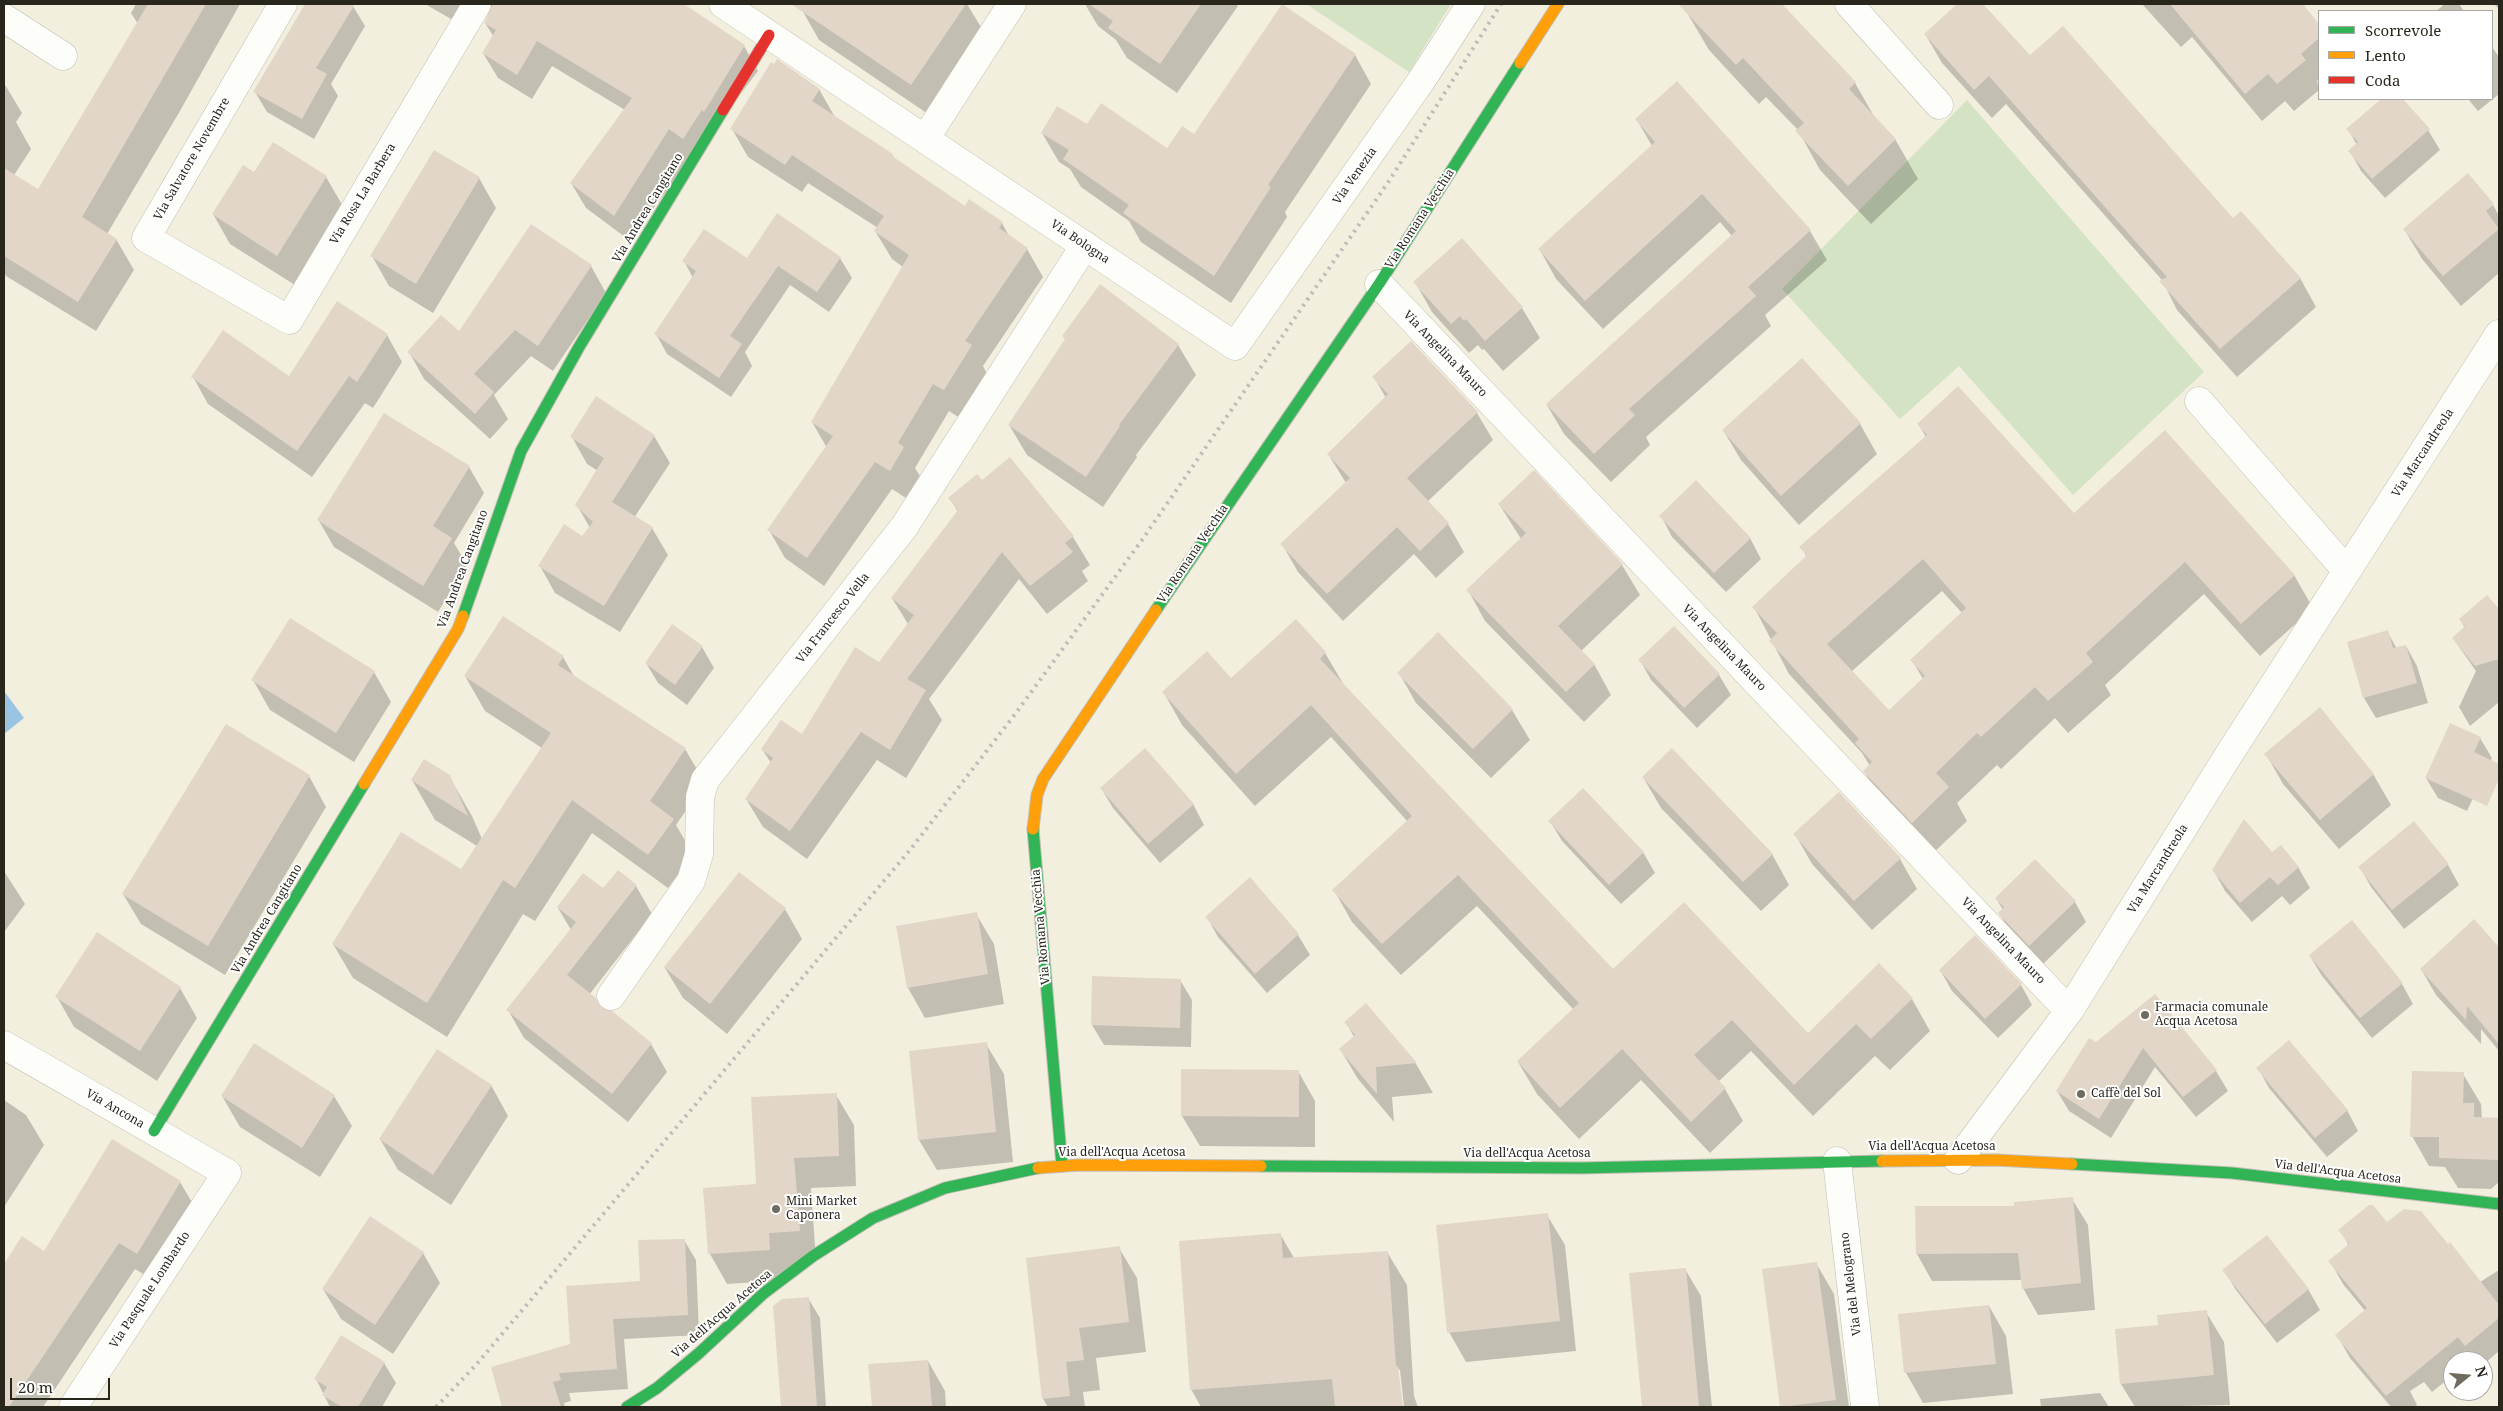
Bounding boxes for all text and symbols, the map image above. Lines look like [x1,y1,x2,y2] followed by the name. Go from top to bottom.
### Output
[2318,10,2493,100] legend
[2365,20,2441,40] text: Scorrevole
[2365,45,2406,65] text: Lento
[2365,70,2401,90] text: Coda
[151,95,233,223] street label: Via Salvatore Novembre
[327,141,399,247] street label: Via Rosa La Barbera
[1330,145,1380,207] street label: Via Venezia
[610,151,686,265] street label: Via Andrea Cangitano
[1382,166,1458,272] street label: Via Romana Vecchia
[1048,217,1112,267] street label: Via Bologna
[1400,308,1490,400] street label: Via Angelina Mauro
[2389,406,2457,500] street label: Via Marcandreola
[1155,502,1231,606] street label: Via Romana Vecchia
[435,508,491,630] street label: Via Andrea Cangitano
[793,570,873,666] street label: Via Francesco Vella
[1679,602,1769,694] street label: Via Angelina Mauro
[2125,822,2191,916] street label: Via Marcandreola
[229,862,305,976] street label: Via Andrea Cangitano
[1029,869,1053,985] street label: Via Romana Vecchia
[1958,895,2048,987] street label: Via Angelina Mauro
[2155,1001,2268,1029] place label: Farmacia comunale Acqua Acetosa
[2139,1009,2151,1021] marker: Farmacia comunale Acqua Acetosa
[83,1086,147,1132] street label: Via Ancona
[2091,1087,2161,1101] place label: Caffè del Sol
[2075,1088,2087,1100] marker: Caffè del Sol
[1868,1140,1996,1154] street label: Via dell'Acqua Acetosa
[1058,1146,1186,1160] street label: Via dell'Acqua Acetosa
[1463,1147,1591,1161] street label: Via dell'Acqua Acetosa
[2274,1157,2402,1187] street label: Via dell'Acqua Acetosa
[786,1195,857,1223] place label: Mini Market Caponera
[770,1203,782,1215] marker: Mini Market Caponera
[107,1229,193,1351] street label: Via Pasquale Lombardo
[1838,1231,1864,1337] street label: Via del Melograno
[669,1267,775,1361] street label: Via dell'Acqua Acetosa
[2443,1351,2493,1401] north arrow
[2471,1364,2493,1380] text: N
[12,1368,112,1400] scale bar
[18,1377,53,1397] text: 20 m

